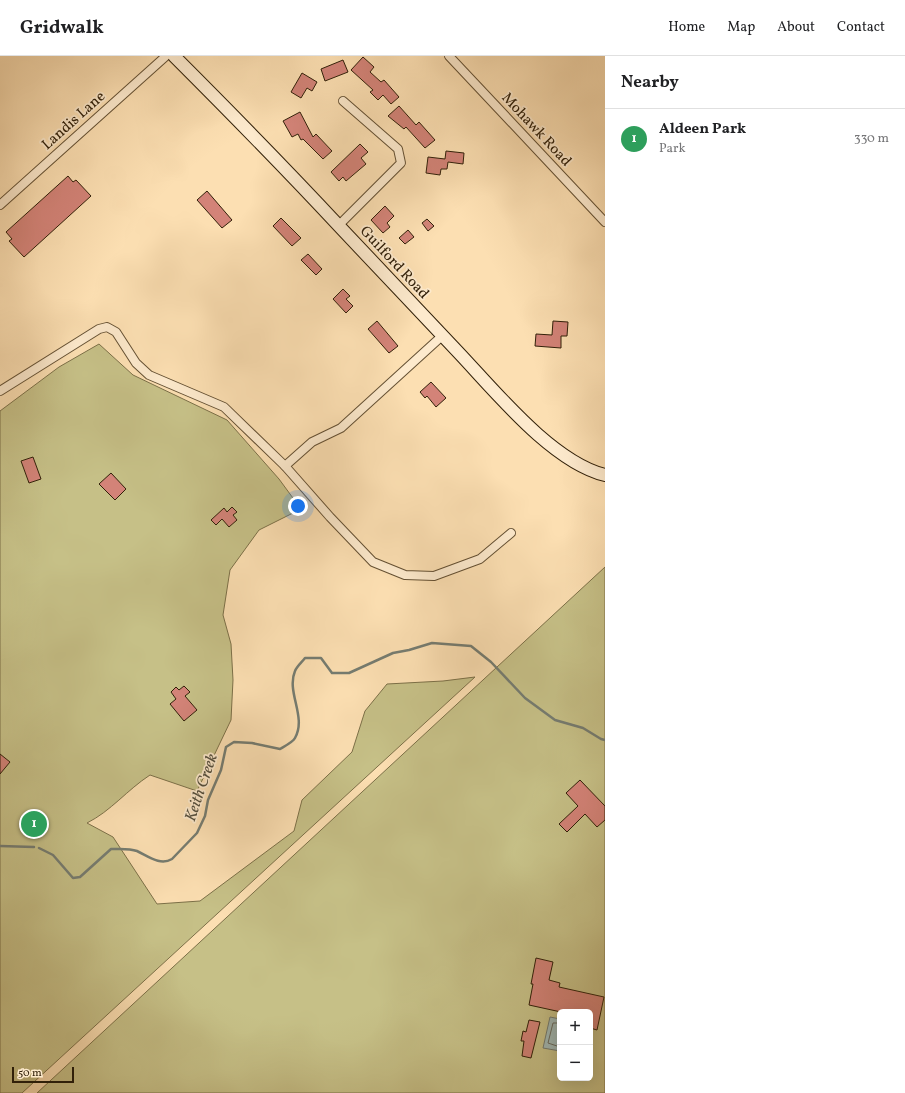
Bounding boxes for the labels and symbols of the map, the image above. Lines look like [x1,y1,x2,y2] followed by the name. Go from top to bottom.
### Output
[38,87,110,155] street label: Landis Lane
[496,88,576,172] street label: Mohawk Road
[354,222,433,304] street label: Guilford Road
[288,496,308,516] your location
[180,750,224,825] water label: Keith Creek
[21,809,47,839] pin: 1
[12,1065,74,1084] scale bar

